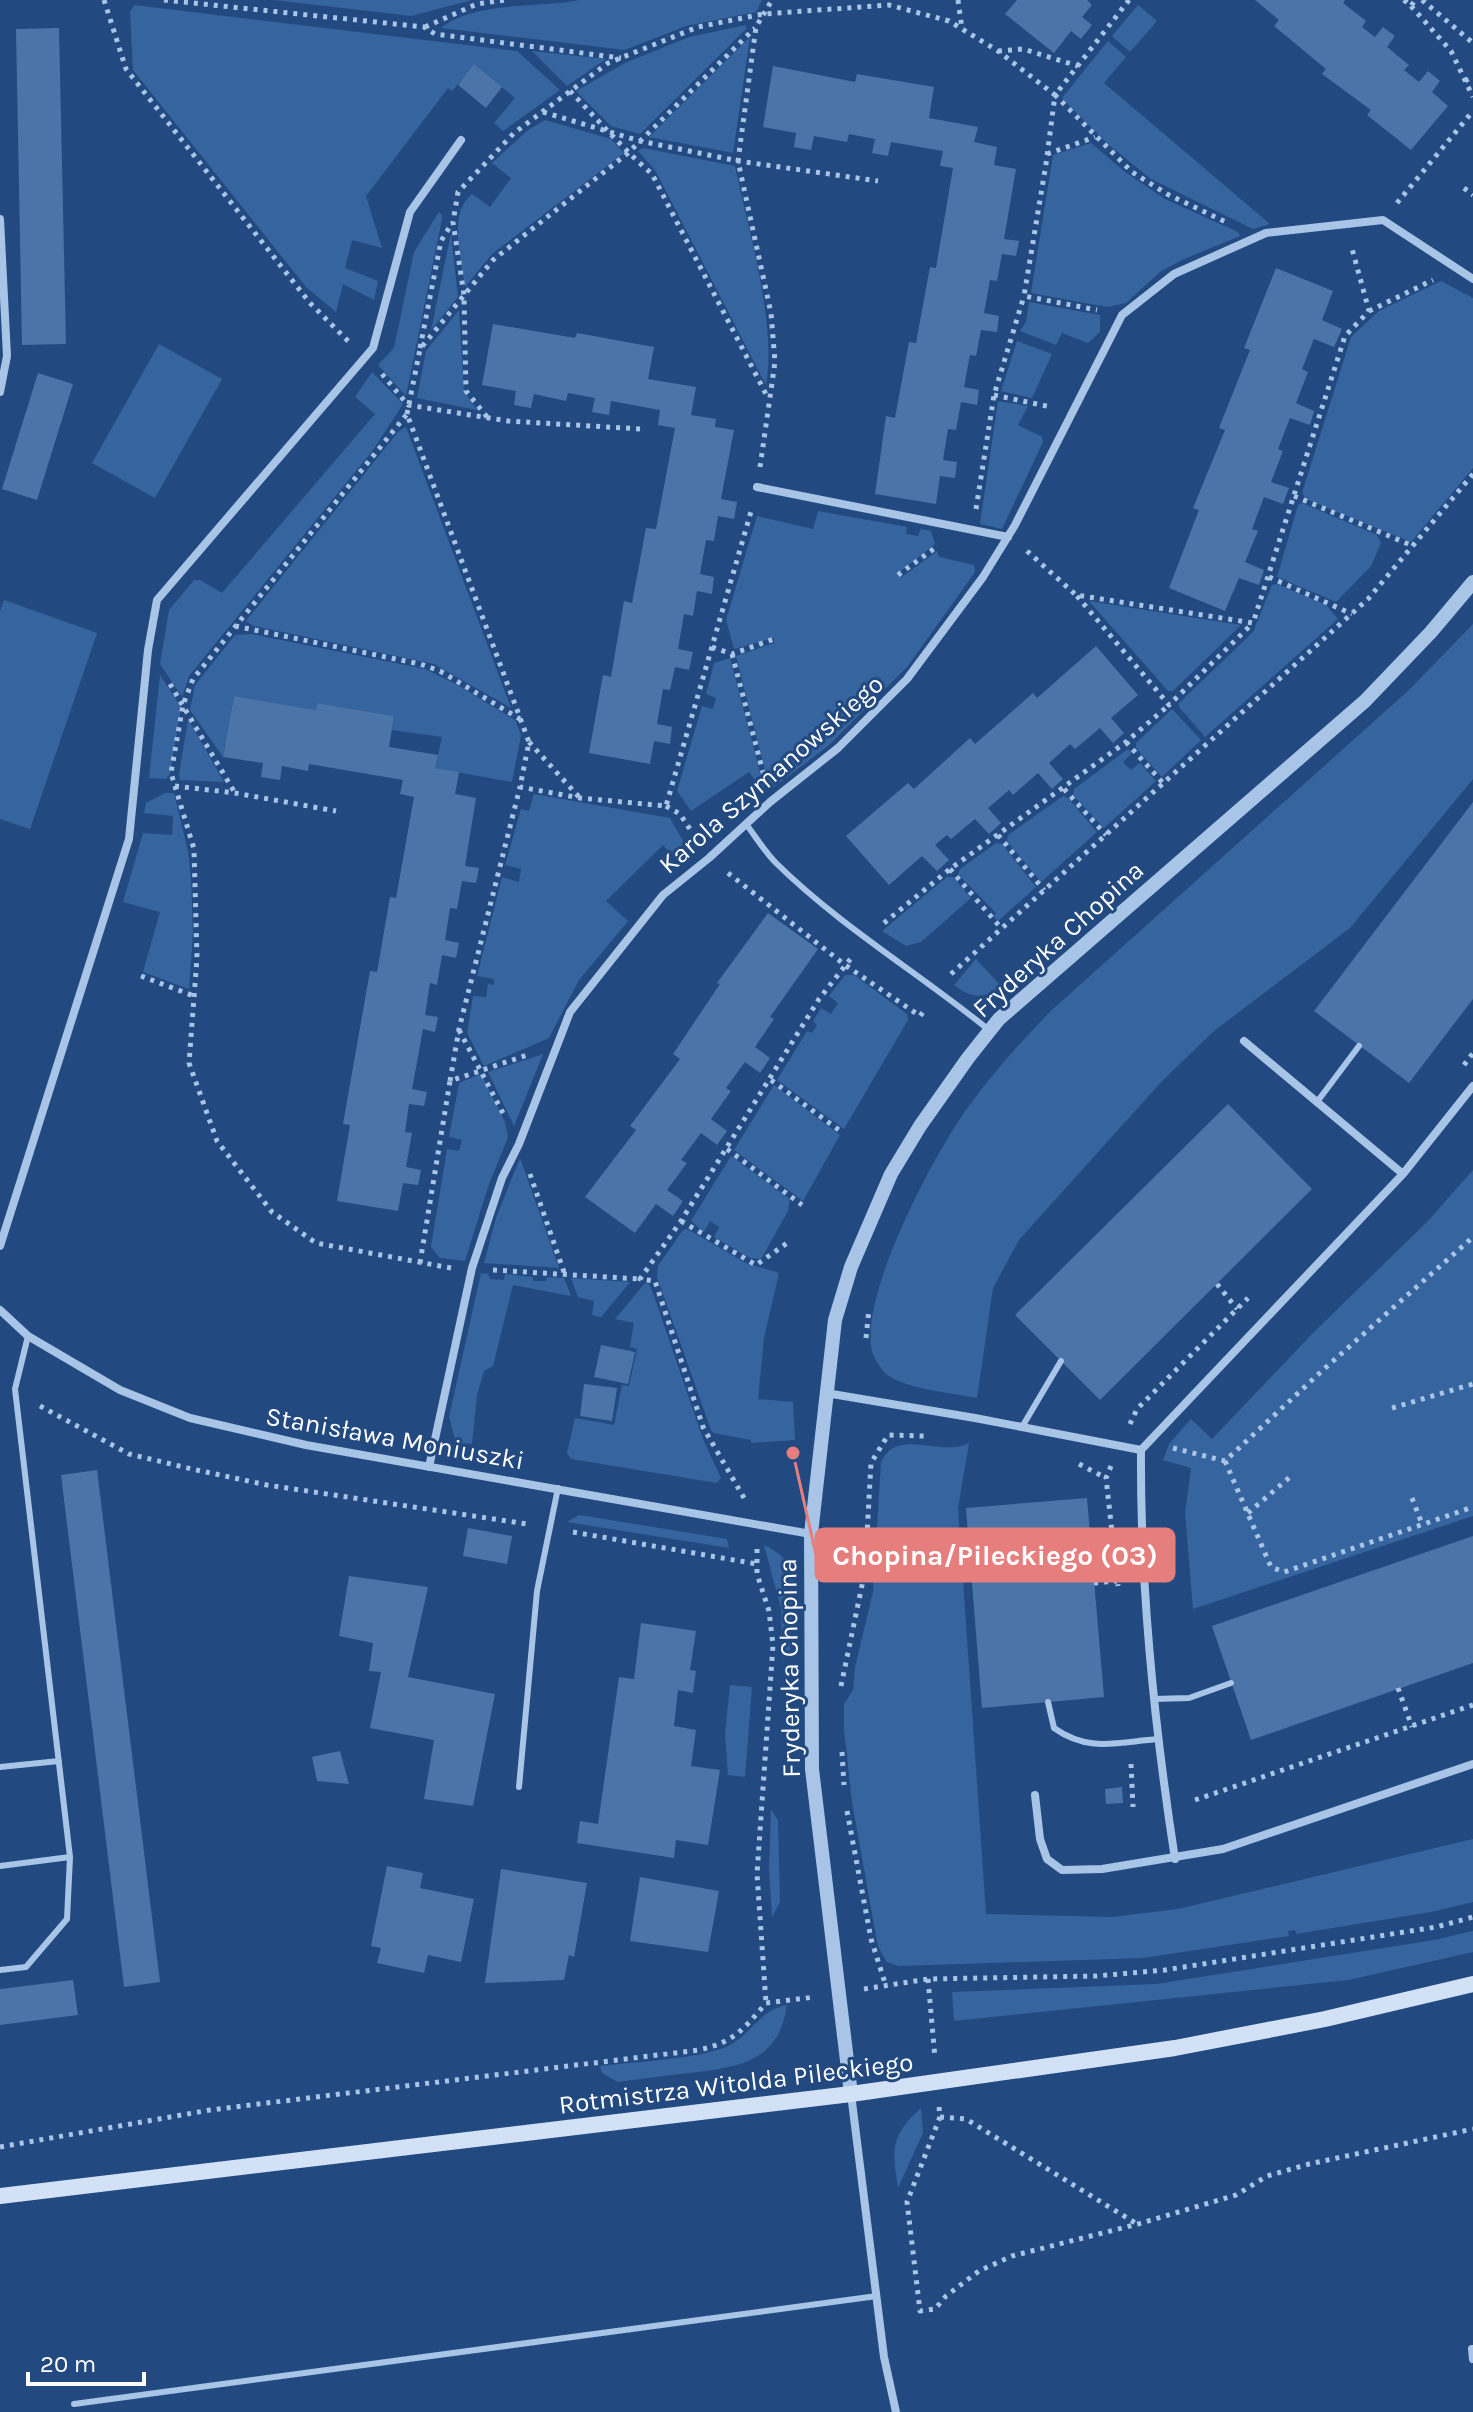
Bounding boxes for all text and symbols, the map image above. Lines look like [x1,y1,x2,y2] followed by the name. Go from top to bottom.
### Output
[653,668,890,880] street label: Karola Szymanowskiego
[966,854,1150,1024] street label: Fryderyka Chopina
[263,1401,526,1476] street label: Stanisława Moniuszki
[816,1529,1174,1581] callout: Chopina/Pileckiego (03)
[832,1539,1158,1572] text: Chopina/Pileckiego (03)
[772,1558,807,1778] street label: Fryderyka Chopina
[557,2046,915,2121] street label: Rotmistrza Witolda Pileckiego
[28,2336,144,2386] scale bar
[40,2350,96,2378] text: 20 m

